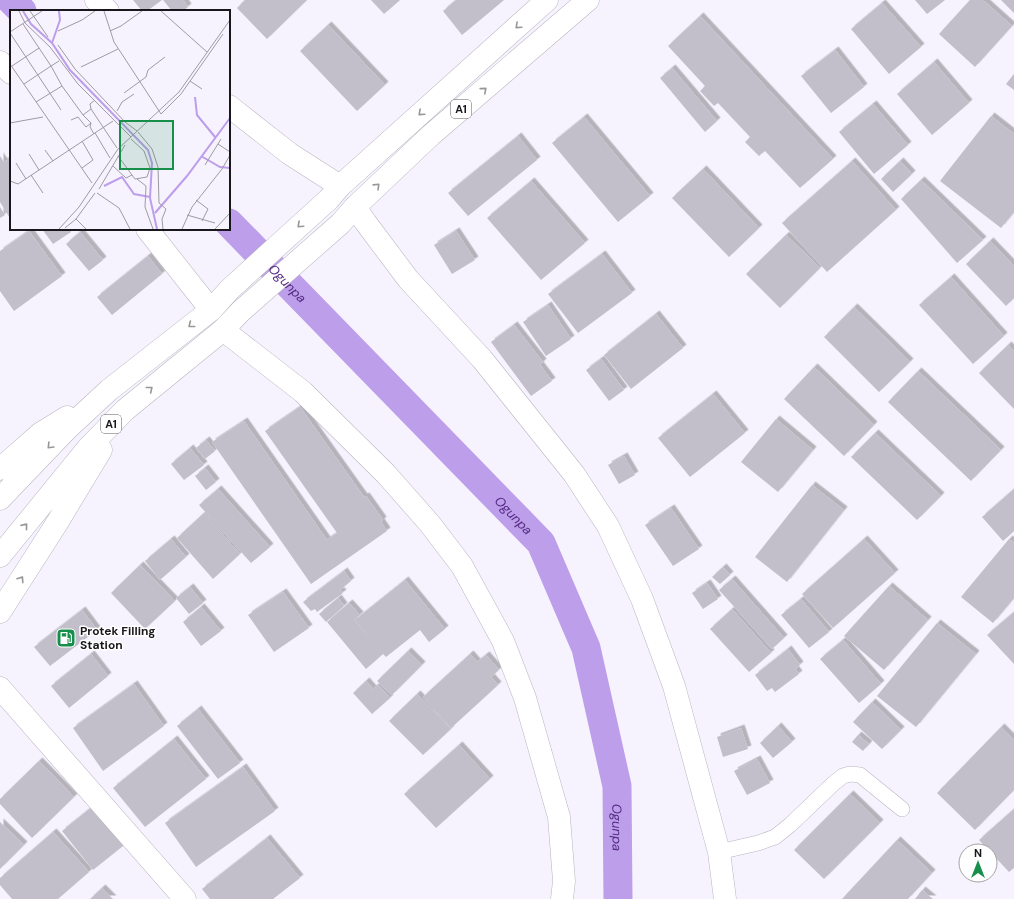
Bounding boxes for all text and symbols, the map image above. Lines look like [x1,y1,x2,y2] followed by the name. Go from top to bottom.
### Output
[10,10,230,230] inset map
[515,21,522,28] one-way arrow
[479,87,486,94] one-way arrow
[451,100,471,118] road number: A1
[418,108,426,116] one-way arrow
[372,183,380,191] one-way arrow
[297,221,305,228] one-way arrow
[265,261,310,306] water label: Ogunpa
[189,320,196,327] one-way arrow
[146,387,153,394] one-way arrow
[101,415,121,433] road number: A1
[47,441,55,449] one-way arrow
[491,493,536,538] water label: Ogunpa
[20,523,27,530] one-way arrow
[16,576,24,583] one-way arrow
[80,623,156,653] place label: Protek Filling Station
[55,627,77,649] fuel station icon: Protek Filling Station
[608,804,626,851] water label: Ogunpa
[958,843,998,883] north arrow
[974,846,982,860] text: N

